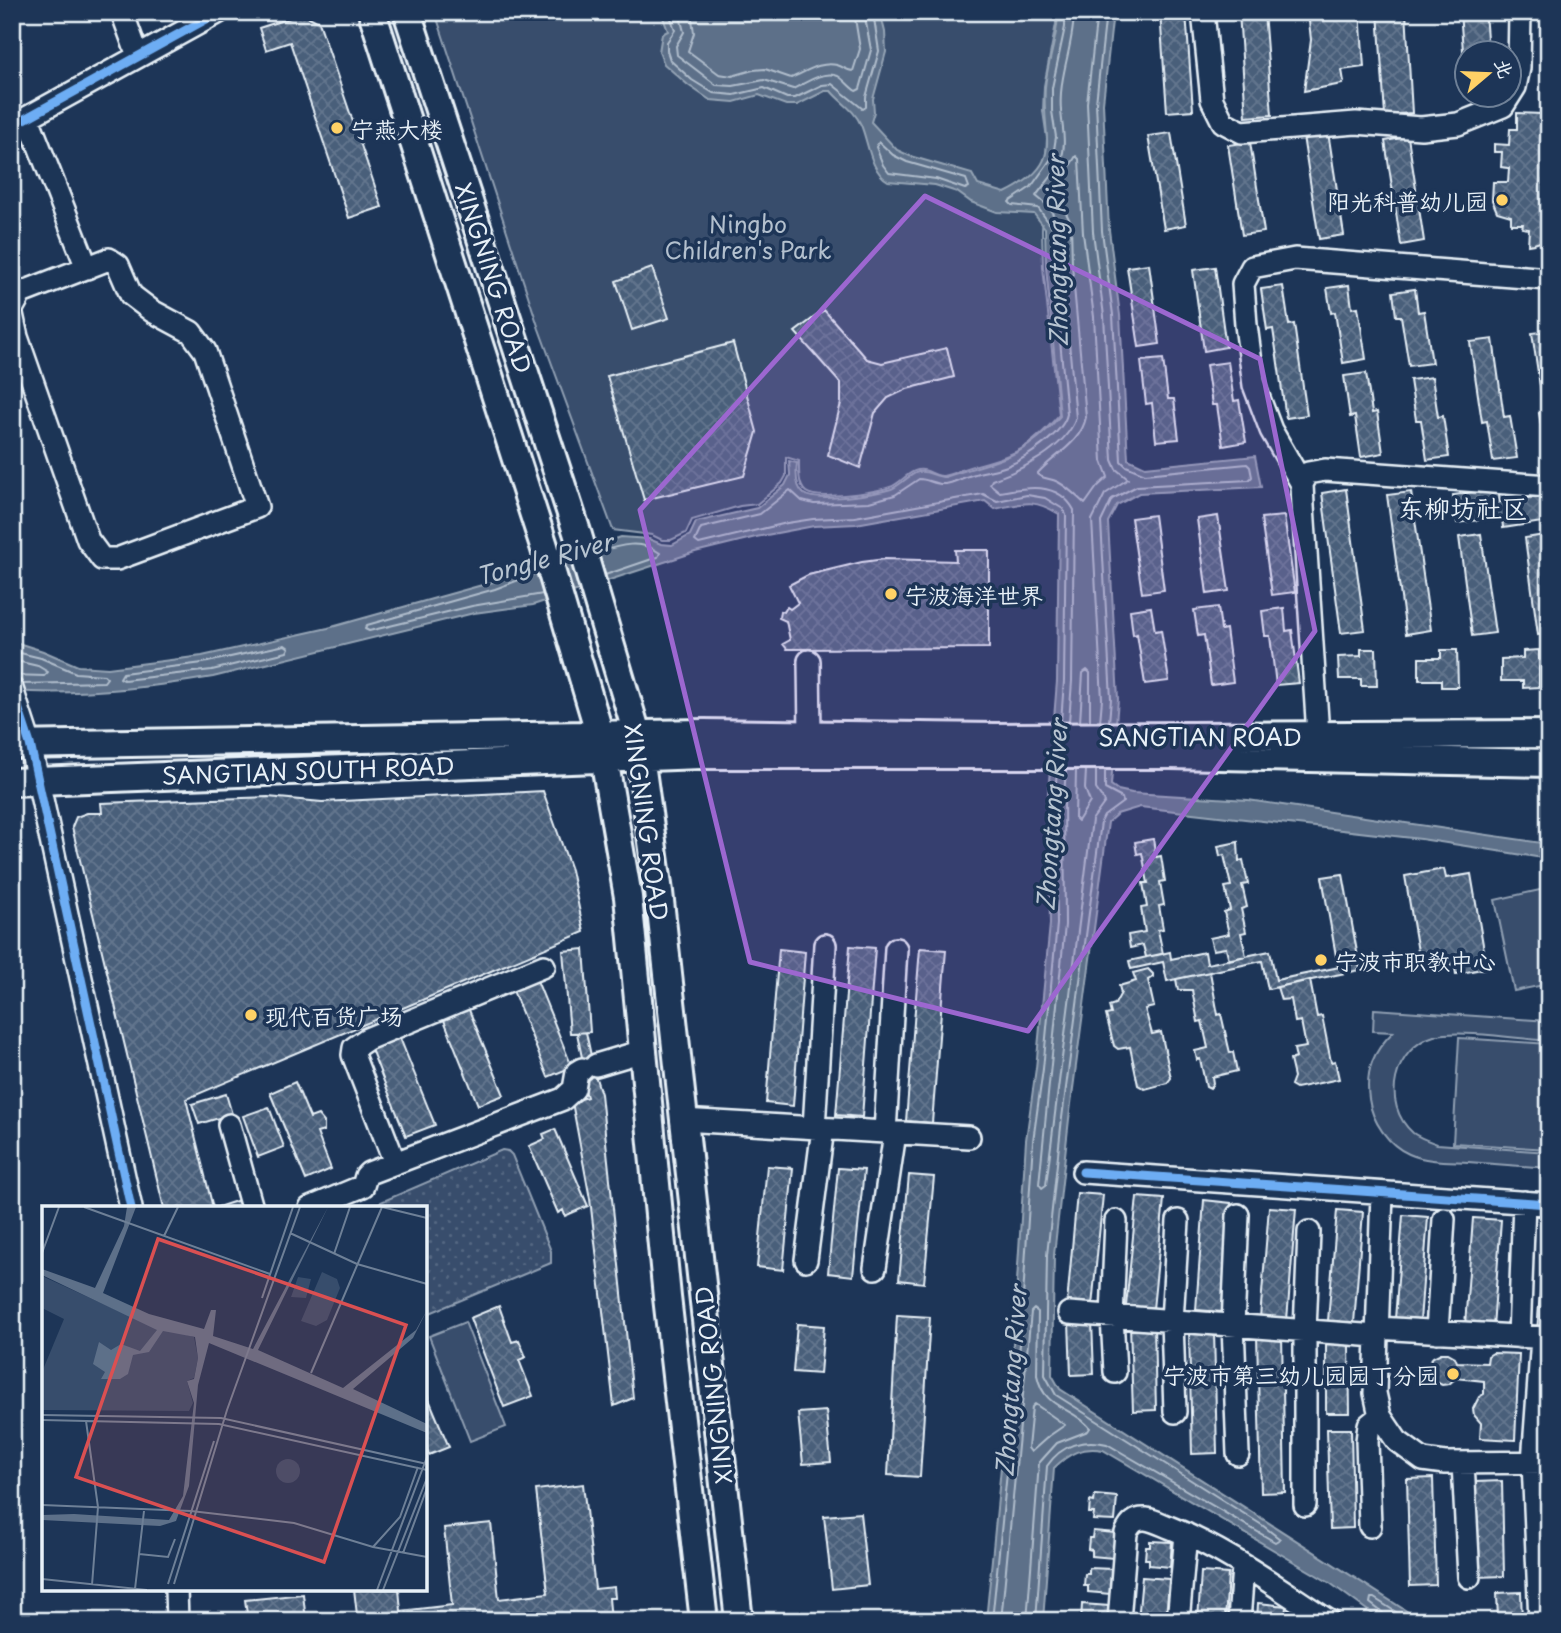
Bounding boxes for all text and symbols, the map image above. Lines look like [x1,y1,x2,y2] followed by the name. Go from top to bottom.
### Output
[1452,38,1522,108] north arrow
[1489,55,1521,82] text: 北
[351,111,443,146] place label: 宁燕大楼
[329,120,345,136] marker: 宁燕大楼
[1036,152,1076,347] water label: Zhongtang River
[447,178,541,378] street label: XINGNING ROAD
[1327,183,1488,218] place label: 阳光科普幼儿园
[1494,192,1510,208] marker: 阳光科普幼儿园
[665,206,831,267] park label: Ningbo Children's Park
[1398,488,1528,527] district label: 东柳坊社区
[472,522,619,594] water label: Tongle River
[905,577,1043,612] place label: 宁波海洋世界
[883,586,899,602] marker: 宁波海洋世界
[1026,715,1076,912] water label: Zhongtang River
[1098,719,1302,754] street label: SANGTIAN ROAD
[616,721,678,923] street label: XINGNING ROAD
[161,747,455,793] street label: SANGTIAN SOUTH ROAD
[1335,943,1496,978] place label: 宁波市职教中心
[1313,952,1329,968] marker: 宁波市职教中心
[265,998,403,1033] place label: 现代百货广场
[243,1007,259,1023] marker: 现代百货广场
[42,1206,427,1591] inset map
[985,1281,1035,1478] water label: Zhongtang River
[685,1284,741,1486] street label: XINGNING ROAD
[1163,1357,1439,1392] place label: 宁波市第三幼儿园园丁分园
[1445,1366,1461,1382] marker: 宁波市第三幼儿园园丁分园

